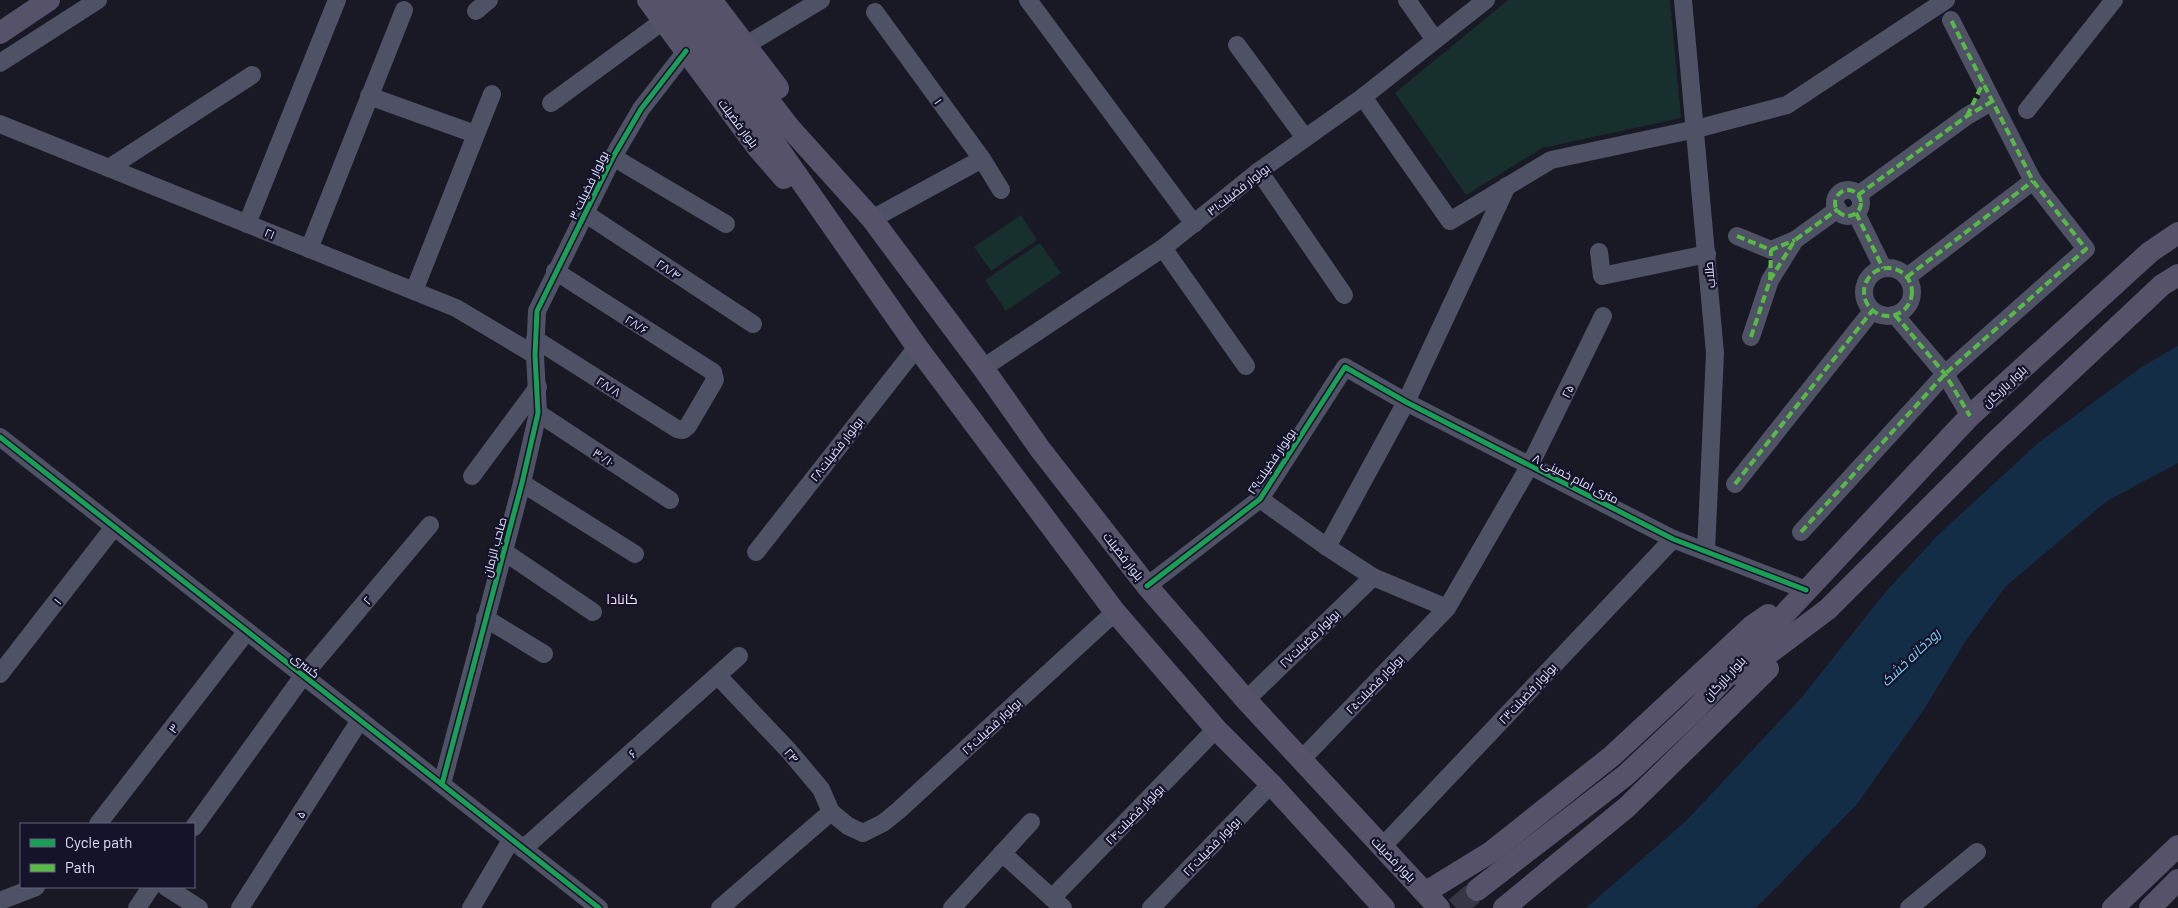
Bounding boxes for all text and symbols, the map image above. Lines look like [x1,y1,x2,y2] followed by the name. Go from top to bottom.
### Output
[932,95,946,107] street label: ۱
[715,96,762,151] street label: بلوار فضیلت
[565,148,612,222] street label: بولوار فضیلت۳۰
[1204,160,1273,219] street label: بولوار فضیلت۳۱
[263,225,277,241] street label: ۲۱
[654,256,684,282] street label: ۲۸/۴
[1701,261,1718,289] street label: طلاب
[623,312,651,336] street label: ۲۸/۶
[1979,362,2030,411] street label: بلوار بازرگان
[594,373,624,399] street label: ۲۸/۸
[1558,382,1576,400] street label: ۲۵
[807,414,866,484] street label: بولوار فضیلت۲۸
[1244,425,1299,497] street label: بولوار فضیلت۲۹
[591,445,617,469] street label: ۳۰/۱۰
[1530,450,1621,508] street label: ۸ متری امام خمینی
[479,515,510,579] street label: صاحب الزمان
[1100,529,1147,583] street label: بلوار فضیلت
[606,590,638,607] district label: کانادا
[360,593,374,607] street label: ۲
[50,595,64,607] street label: ۱
[1276,606,1342,671] street label: بولوار فضیلت۲۷
[1877,624,1945,690] water label: رودخانه خشک
[288,650,323,681] street label: کسری
[1342,652,1406,717] street label: بولوار فضیلت۲۵
[1700,653,1749,704] street label: بلوار بازرگان
[1495,660,1559,727] street label: بولوار فضیلت۲۳
[959,695,1024,758] street label: بولوار فضیلت۲۶
[165,721,181,735] street label: ۳
[782,745,802,765] street label: ۲۴
[625,746,639,760] street label: ۶
[1102,781,1167,848] street label: بولوار فضیلت۲۴
[292,807,308,821] street label: ۵
[1179,814,1243,879] street label: بولوار فضیلت۲۲
[20,823,195,888] legend
[65,833,132,851] text: Cycle path
[1368,834,1419,885] street label: بلوار فضیلت
[65,858,95,876] text: Path

